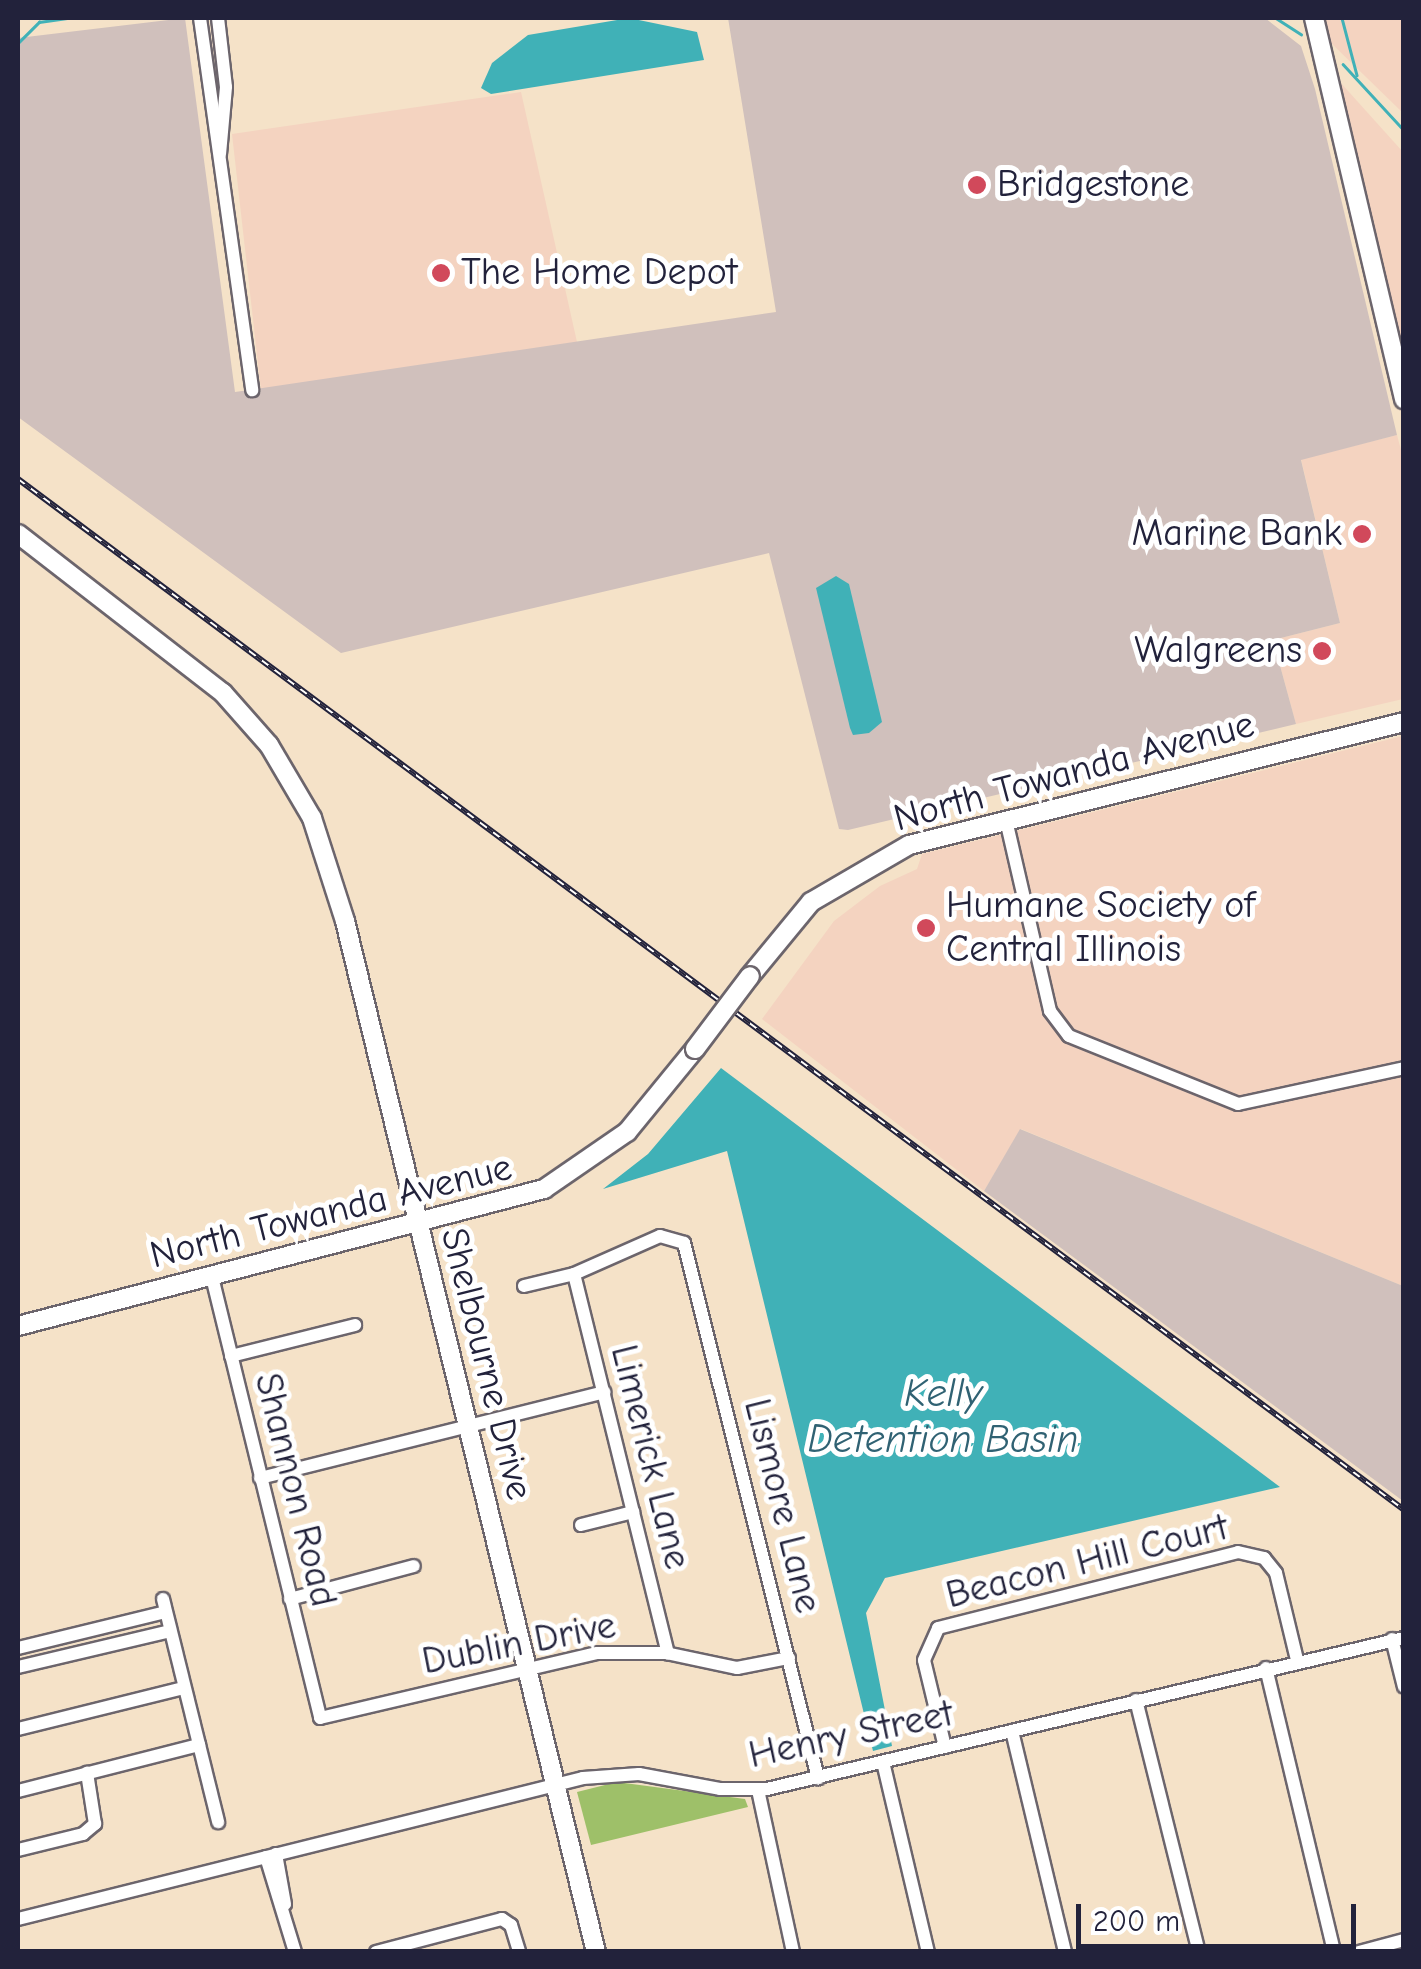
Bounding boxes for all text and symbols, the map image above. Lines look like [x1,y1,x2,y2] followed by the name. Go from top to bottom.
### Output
[997,162,1189,208] place label: Bridgestone
[966,174,988,196] marker: Bridgestone
[461,250,737,296] place label: The Home Depot
[430,262,452,284] marker: The Home Depot
[1132,511,1342,557] place label: Marine Bank
[1351,523,1373,545] marker: Marine Bank
[1134,628,1302,674] place label: Walgreens
[1311,640,1333,662] marker: Walgreens
[889,702,1259,842] street label: North Towanda Avenue
[946,883,1255,972] place label: Humane Society of Central Illinois
[915,917,937,939] marker: Humane Society of Central Illinois
[145,1145,517,1279] street label: North Towanda Avenue
[430,1224,542,1504] street label: Shelbourne Drive
[600,1340,700,1574] street label: Limerick Lane
[244,1369,346,1611] street label: Shannon Road
[808,1369,1078,1463] water label: Kelly Detention Basin
[733,1394,831,1618] street label: Lismore Lane
[941,1505,1233,1619] street label: Beacon Hill Court
[418,1603,620,1685] street label: Dublin Drive
[745,1691,957,1779] street label: Henry Street
[1081,1884,1361,1946] scale bar
[1093,1904,1180,1939] text: 200 m

